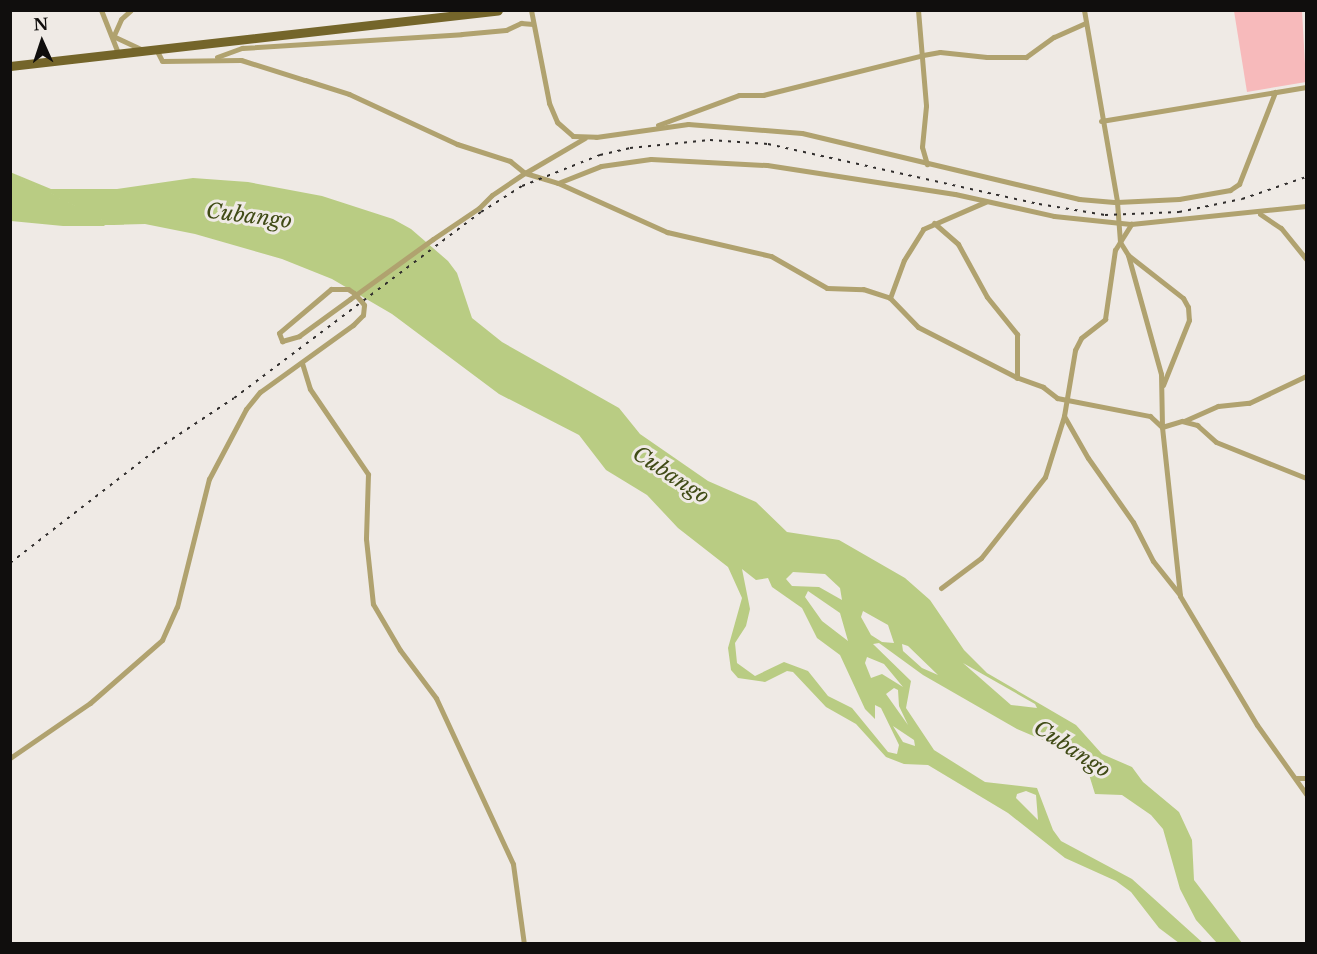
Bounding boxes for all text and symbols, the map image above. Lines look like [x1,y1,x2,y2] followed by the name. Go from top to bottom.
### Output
[12,12,72,72] north arrow
[33,14,49,34] text: N
[204,198,294,234] water label: Cubango
[628,441,714,509] water label: Cubango
[1029,715,1115,783] water label: Cubango

